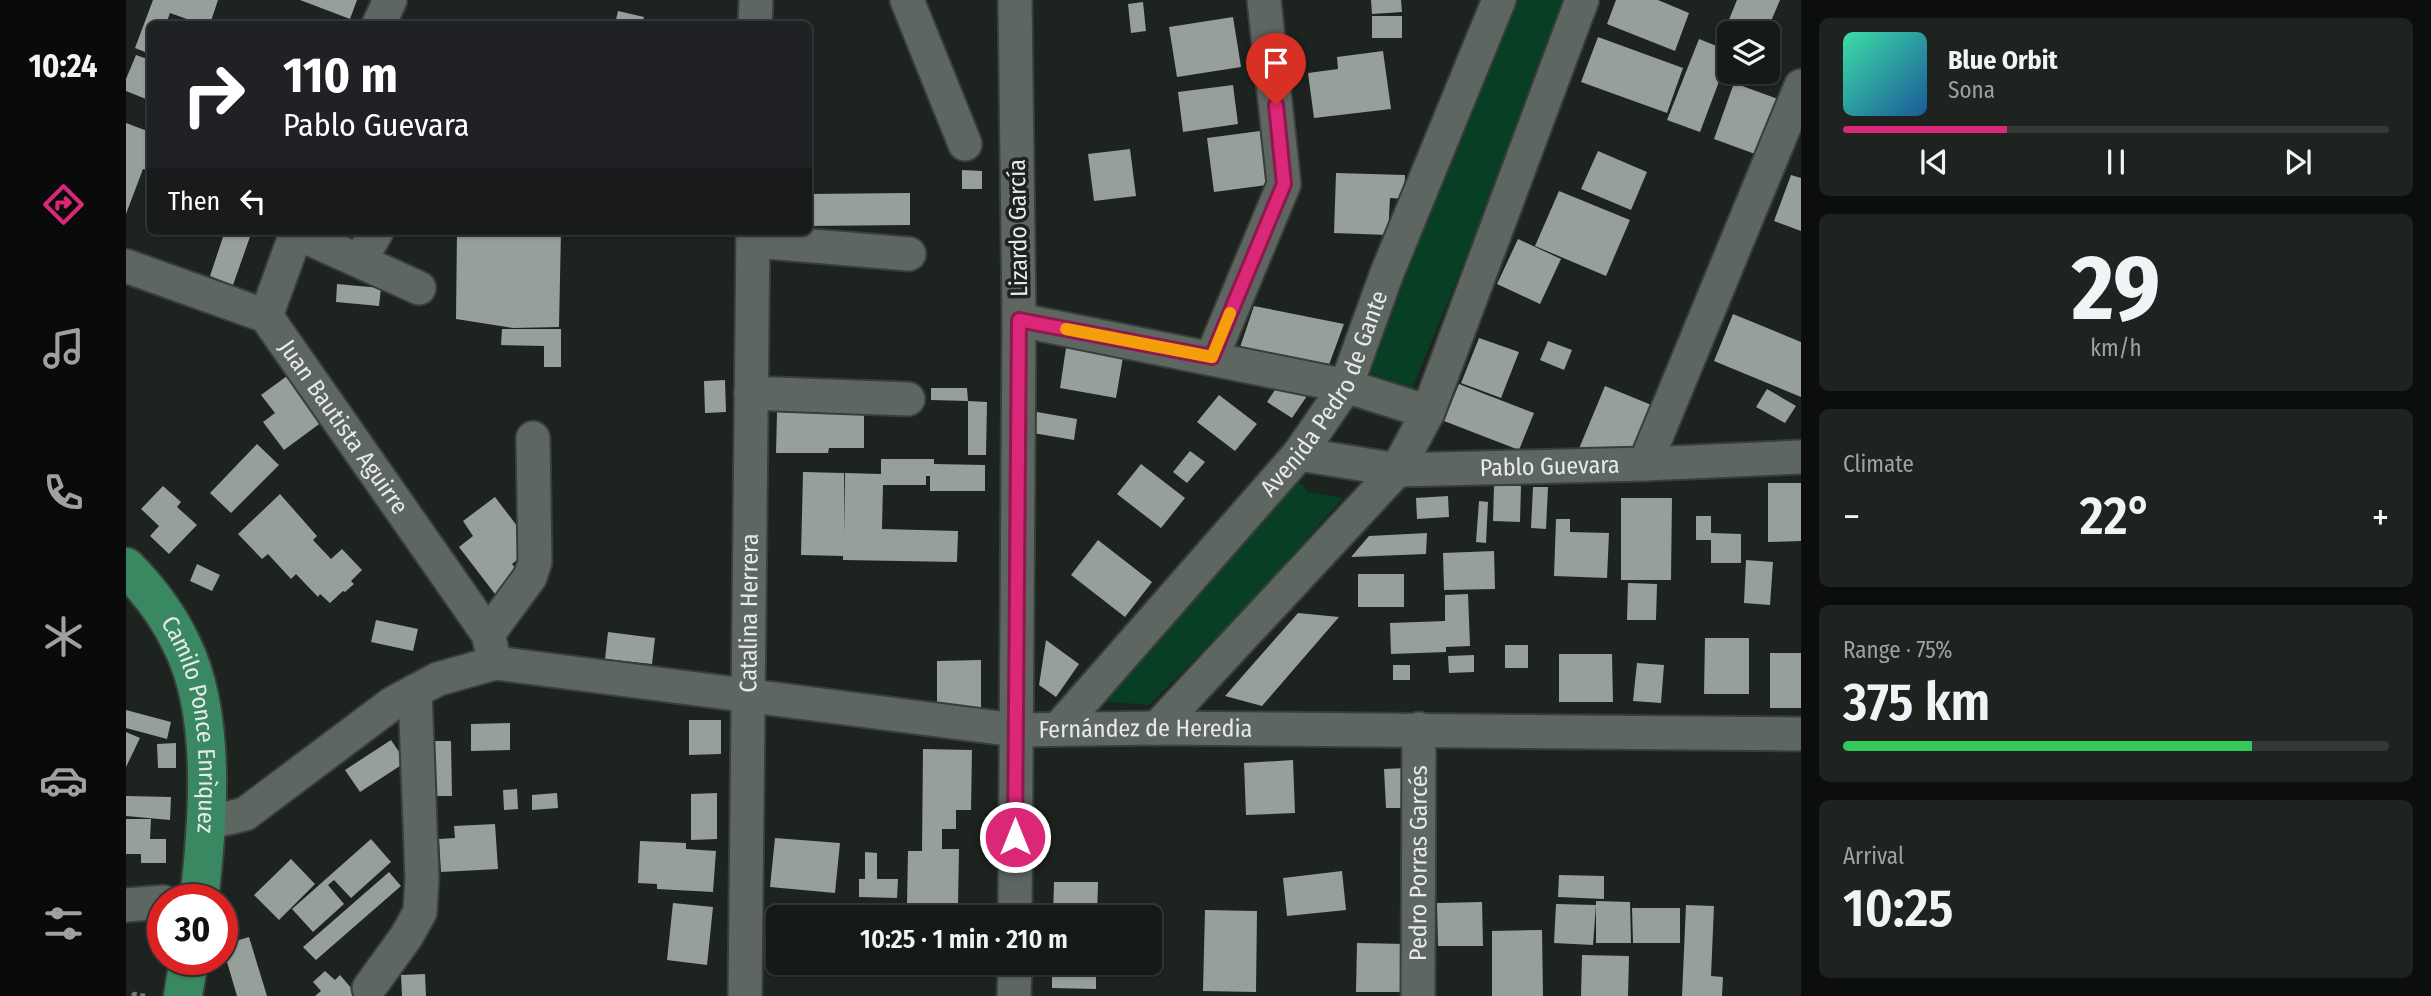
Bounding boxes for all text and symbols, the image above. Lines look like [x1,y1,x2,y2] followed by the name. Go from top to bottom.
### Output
[1717,21,1780,84] map controls
[1717,21,1780,84] button: layers
[1246,33,1306,105] pin
[1257,44,1295,82] icon: arrive
[1948,45,2058,76] text: Blue Orbit
[283,46,398,105] text: 110 m
[29,47,97,85] text: 10:24
[168,49,259,140] icon: right
[1948,76,1995,104] text: Sona
[283,106,470,144] text: Pablo Guevara
[1915,143,1953,181] icon: previous
[2097,143,2135,181] icon: pause
[2279,143,2317,181] icon: next
[1003,159,1033,297] street label: Lizardo García
[39,180,88,229] icon: directions
[234,182,272,220] icon: left
[168,186,220,217] text: Then
[2072,234,2160,343] text: 29
[1255,287,1393,502] street label: Avenida Pedro de Gante
[39,324,88,373] icon: music
[273,334,414,520] street label: Juan Bautista Aguirre
[2090,334,2142,362] text: km/h
[1843,450,1914,478] text: Climate
[1479,451,1620,482] street label: Pablo Guevara
[39,468,88,517] icon: phone
[2080,485,2152,548] text: 22°
[1843,494,1860,540] text: −
[2372,494,2389,540] text: +
[734,533,764,693] street label: Catalina Herrera
[155,611,221,834] street label: Camilo Ponce Enrìquez
[39,612,88,661] icon: climate
[1843,636,1952,664] text: Range · 75%
[1843,671,1990,734] text: 375 km
[1038,714,1252,744] street label: Fernández de Heredia
[39,756,88,805] icon: car
[1404,765,1433,961] street label: Pedro Porras Garcés
[978,800,1052,874] position arrow
[1843,842,1904,870] text: Arrival
[1843,877,1953,940] text: 10:25
[147,884,238,975] speed limit sign: 30
[39,899,88,948] icon: filters
[860,924,1068,955] text: 10:25 · 1 min · 210 m

